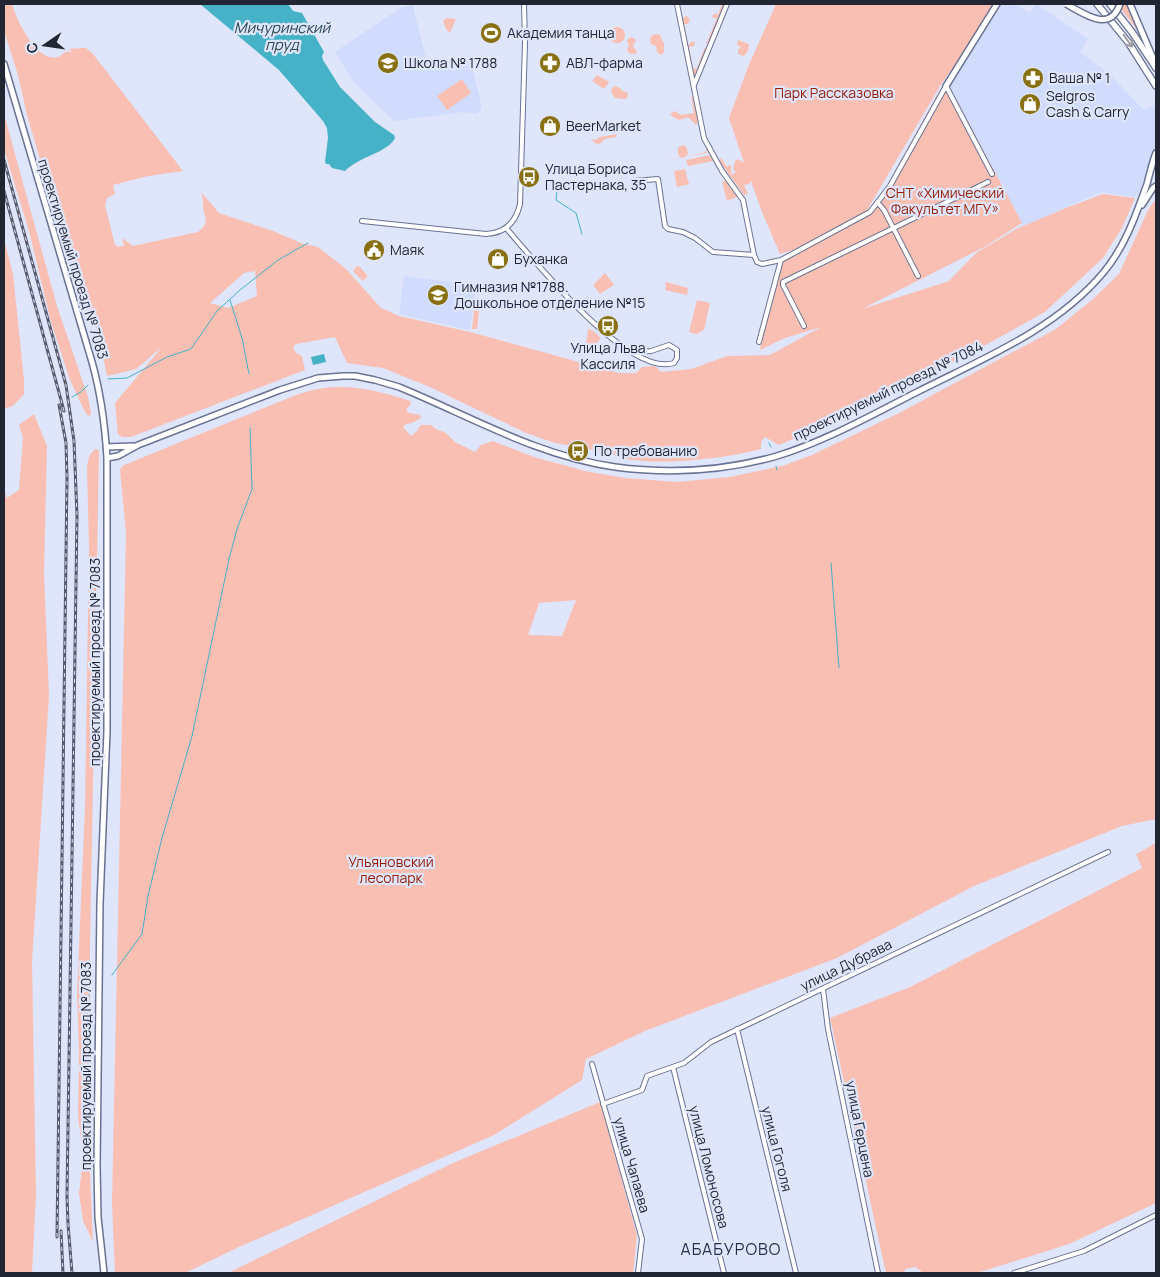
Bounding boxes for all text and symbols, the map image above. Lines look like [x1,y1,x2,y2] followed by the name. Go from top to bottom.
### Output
[234,17,332,55] water label: Мичуринский пруд
[20,20,70,70] north arrow
[479,21,503,45] sports icon: Академия танца
[507,23,614,42] place label: Академия танца
[1123,34,1133,48] one-way arrow
[21,41,42,55] text: С
[376,51,400,75] school or university icon: Школа № 1788
[538,51,562,75] pharmacy icon: АВЛ-фарма
[404,53,497,72] place label: Школа № 1788
[566,53,643,72] place label: АВЛ-фарма
[1021,66,1045,90] pharmacy icon: Ваша № 1
[1049,68,1110,87] place label: Ваша № 1
[774,83,894,102] park label: Парк Рассказовка
[1046,86,1130,121] place label: Selgros Cash & Carry
[1018,92,1042,116] shop icon: Selgros Cash & Carry
[538,114,562,138] shop icon: BeerMarket
[566,116,642,135] place label: BeerMarket
[34,156,113,361] street label: проектируемый проезд № 7083
[545,159,647,194] place label: Улица Бориса Пастернака, 35
[517,165,541,189] bus stop icon: Улица Бориса Пастернака, 35
[886,183,1004,218] park label: СНТ «Химический Факультет МГУ»
[362,238,386,262] public building icon: Маяк
[390,240,425,259] place label: Маяк
[486,247,510,271] shop icon: Буханка
[514,249,568,268] place label: Буханка
[454,277,645,312] place label: Гимназия №1788. Дошкольное отделение №15
[426,283,450,307] school or university icon: Гимназия №1788. Дошкольное отделение №15
[596,314,620,338] bus stop icon: Улица Льва Кассиля
[790,336,986,445] street label: проектируемый проезд № 7084
[570,338,646,373] place label: Улица Льва Кассиля
[566,439,590,463] bus stop icon: По требованию
[594,441,697,460] place label: По требованию
[85,558,104,766] street label: проектируемый проезд № 7083
[348,852,434,887] park label: Ульяновский лесопарк
[797,934,895,995] street label: улица Дубрава
[76,962,95,1170] street label: проектируемый проезд № 7083
[842,1079,879,1179] street label: улица Герцена
[685,1103,734,1230] street label: улица Ломоносова
[758,1104,797,1194] street label: улица Гоголя
[610,1115,655,1215] street label: улица Чапаева
[681,1238,781,1260] district label: АБАБУРОВО

